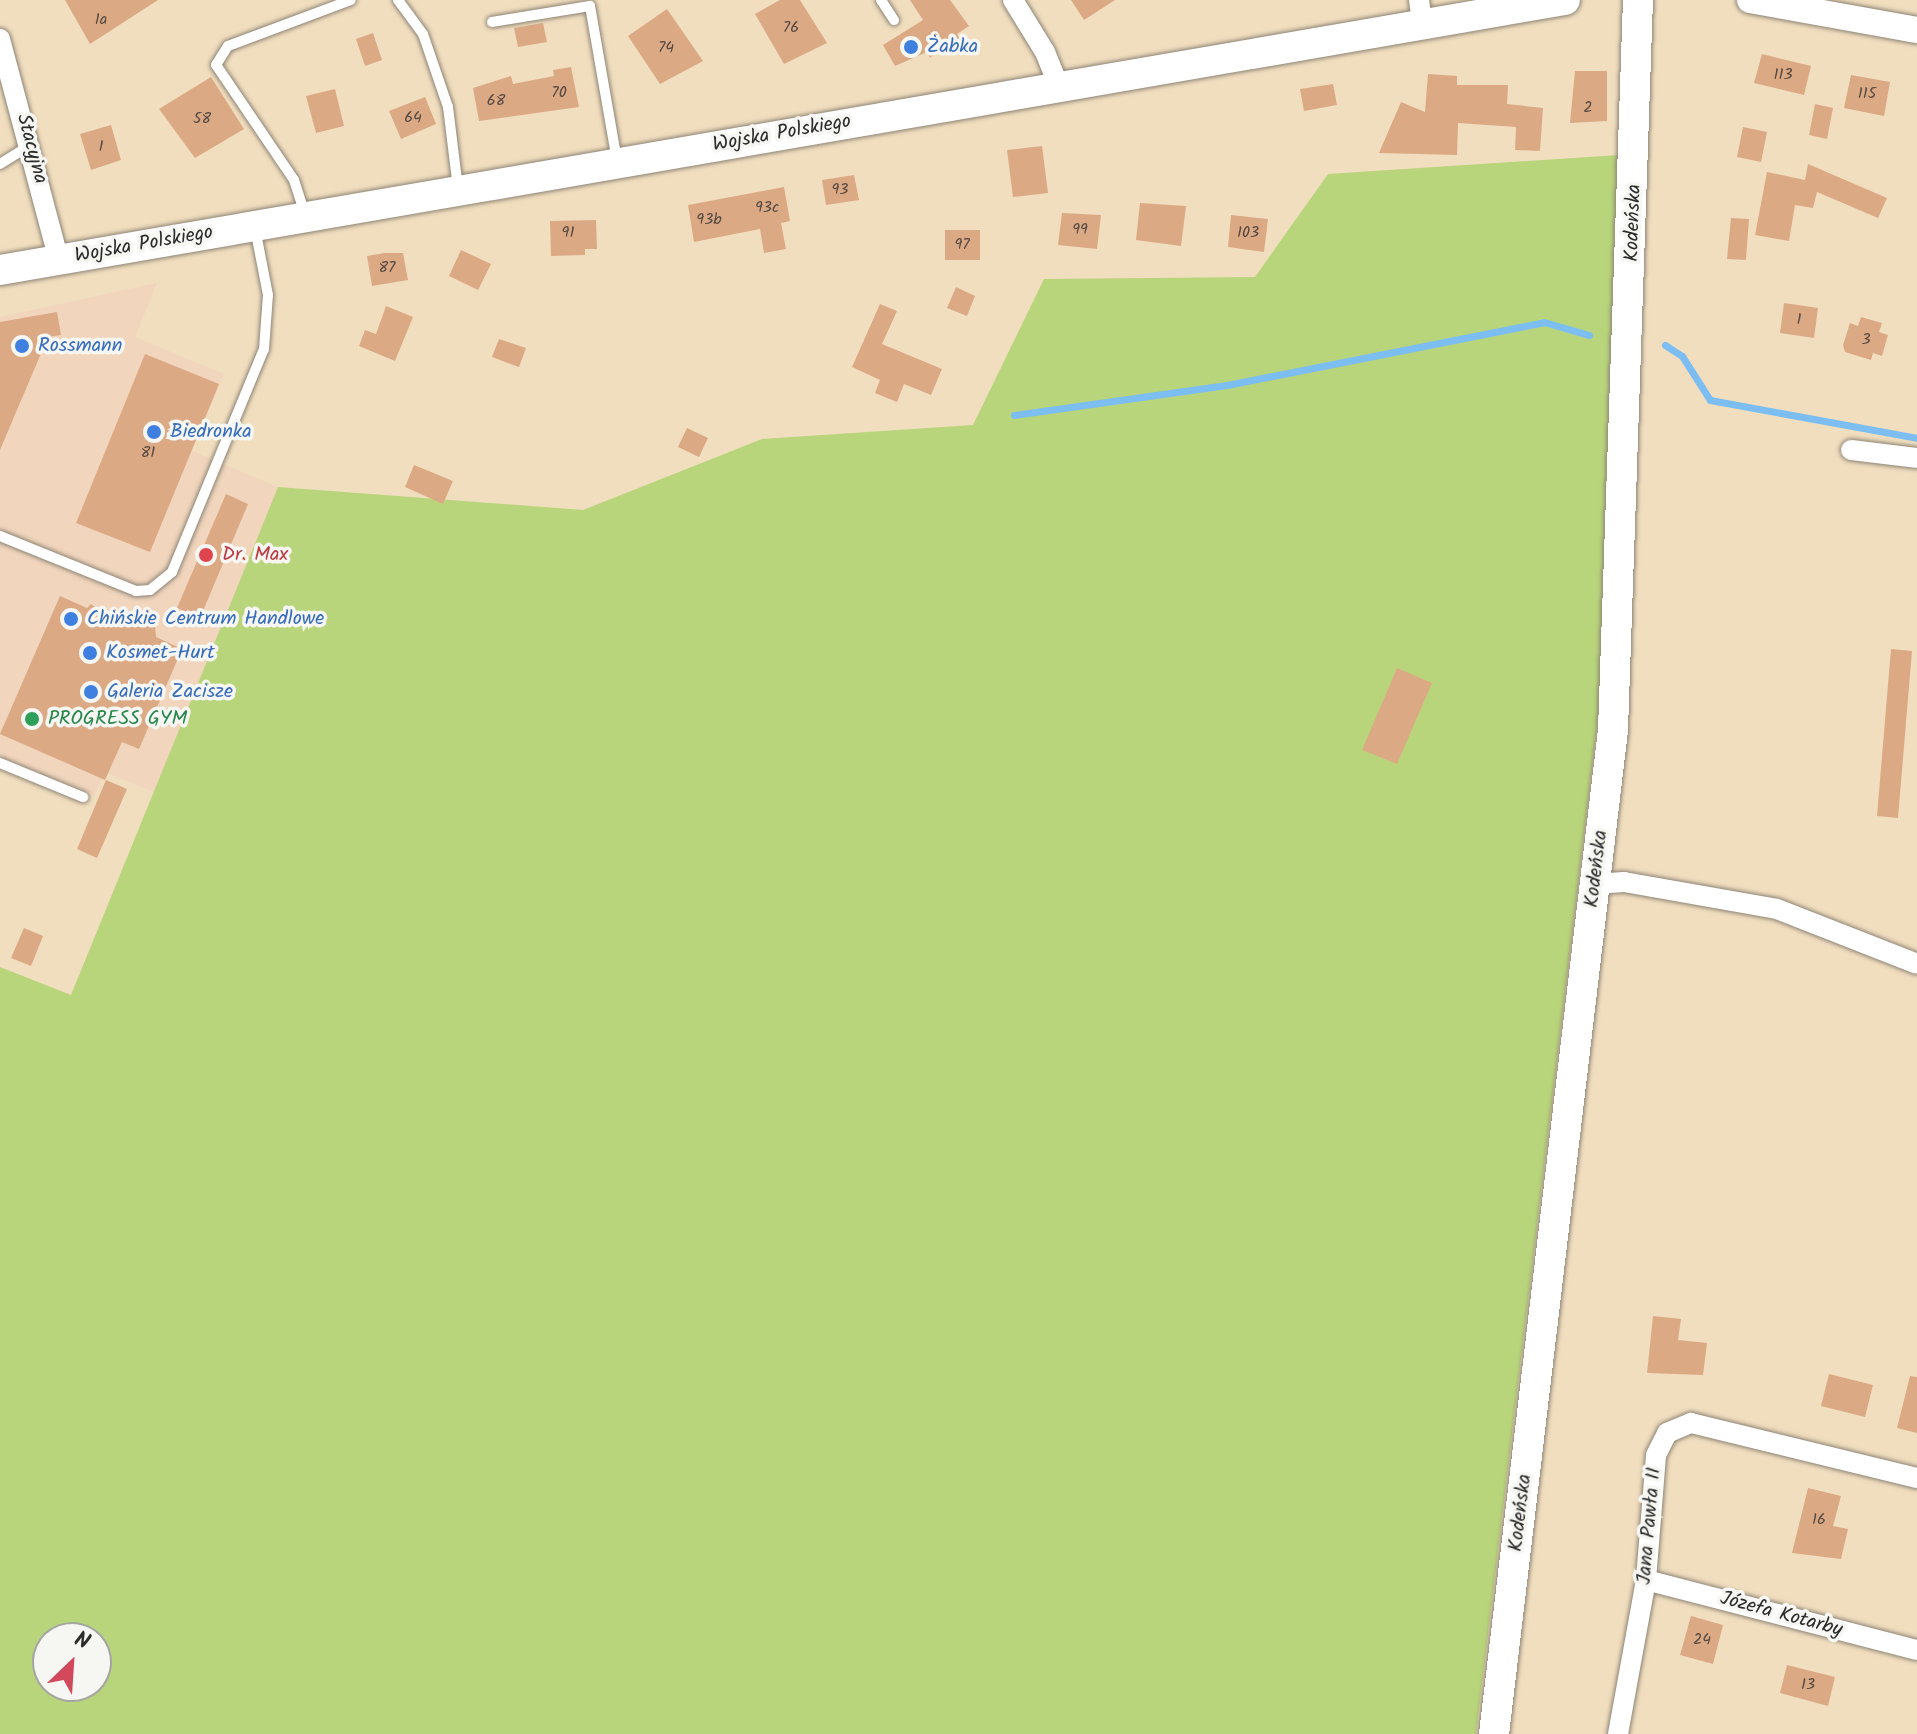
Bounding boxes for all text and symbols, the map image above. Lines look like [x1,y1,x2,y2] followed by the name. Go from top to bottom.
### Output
[95,10,107,30] house number: 1a
[783,18,799,38] house number: 76
[927,35,978,59] place label: Żabka
[658,38,674,58] house number: 74
[902,38,920,56] marker: Żabka
[1773,65,1793,85] house number: 113
[551,83,567,103] house number: 70
[1858,84,1876,104] house number: 115
[487,91,505,111] house number: 68
[1583,98,1593,118] house number: 2
[404,108,422,128] house number: 64
[193,109,211,129] house number: 58
[711,110,853,158] street label: Wojska Polskiego
[10,112,52,186] street label: Stacyjna
[98,137,104,157] house number: 1
[832,180,848,200] house number: 93
[1621,184,1647,262] street label: Kodeńska
[755,198,779,218] house number: 93c
[696,210,722,230] house number: 93b
[1072,220,1088,240] house number: 99
[73,221,215,269] street label: Wojska Polskiego
[562,223,574,243] house number: 91
[1237,223,1259,243] house number: 103
[954,235,970,255] house number: 97
[378,258,396,278] house number: 87
[1796,310,1802,330] house number: 1
[1861,330,1871,350] house number: 3
[38,334,122,358] place label: Rossmann
[13,337,31,355] marker: Rossmann
[170,420,252,444] place label: Biedronka
[145,423,163,441] marker: Biedronka
[141,443,155,463] house number: 81
[222,543,288,567] place label: Dr. Max
[197,546,215,564] marker: Dr. Max
[87,607,324,631] place label: Chińskie Centrum Handlowe
[62,610,80,628] marker: Chińskie Centrum Handlowe
[106,641,215,665] place label: Kosmet-Hurt
[81,644,99,662] marker: Kosmet-Hurt
[107,680,233,704] place label: Galeria Zacisze
[82,683,100,701] marker: Galeria Zacisze
[48,707,187,731] place label: PROGRESS GYM
[23,710,41,728] marker: PROGRESS GYM
[1580,829,1614,909] street label: Kodeńska
[1633,1466,1667,1586] street label: Jana Pawła II
[1504,1473,1538,1553] street label: Kodeńska
[1812,1510,1826,1530] house number: 16
[1717,1587,1845,1643] street label: Józefa Kotarby
[32,1622,112,1702] north arrow
[68,1623,95,1660] text: N
[1693,1630,1711,1650] house number: 24
[1801,1675,1815,1695] house number: 13

